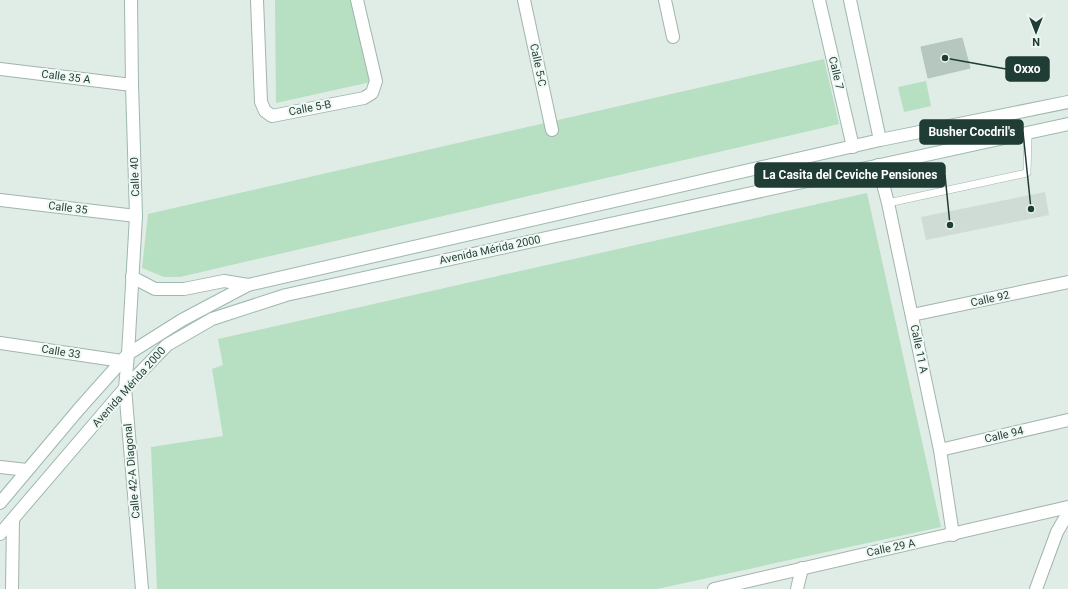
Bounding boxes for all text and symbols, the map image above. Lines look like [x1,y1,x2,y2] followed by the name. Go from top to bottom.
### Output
[1016,12,1056,52] north arrow
[1032,35,1040,48] text: N
[527,42,549,88] street label: Calle 5-C
[826,55,846,91] street label: Calle 7
[1006,57,1049,81] callout: Oxxo
[1013,62,1041,76] text: Oxxo
[41,68,92,87] street label: Calle 35 A
[288,97,333,118] street label: Calle 5-B
[920,120,1023,144] callout: Busher Cocdril's
[928,125,1016,139] text: Busher Cocdril's
[128,157,142,197] street label: Calle 40
[755,163,945,187] callout: La Casita del Ceviche Pensiones
[763,168,937,182] text: La Casita del Ceviche Pensiones
[48,199,88,217] street label: Calle 35
[438,233,542,267] street label: Avenida Mérida 2000
[969,289,1011,309] street label: Calle 92
[908,324,931,375] street label: Calle 11 A
[41,342,81,362] street label: Calle 33
[90,344,168,430] street label: Avenida Mérida 2000
[121,423,143,519] street label: Calle 42-A Diagonal
[983,424,1025,446] street label: Calle 94
[866,536,917,559] street label: Calle 29 A

